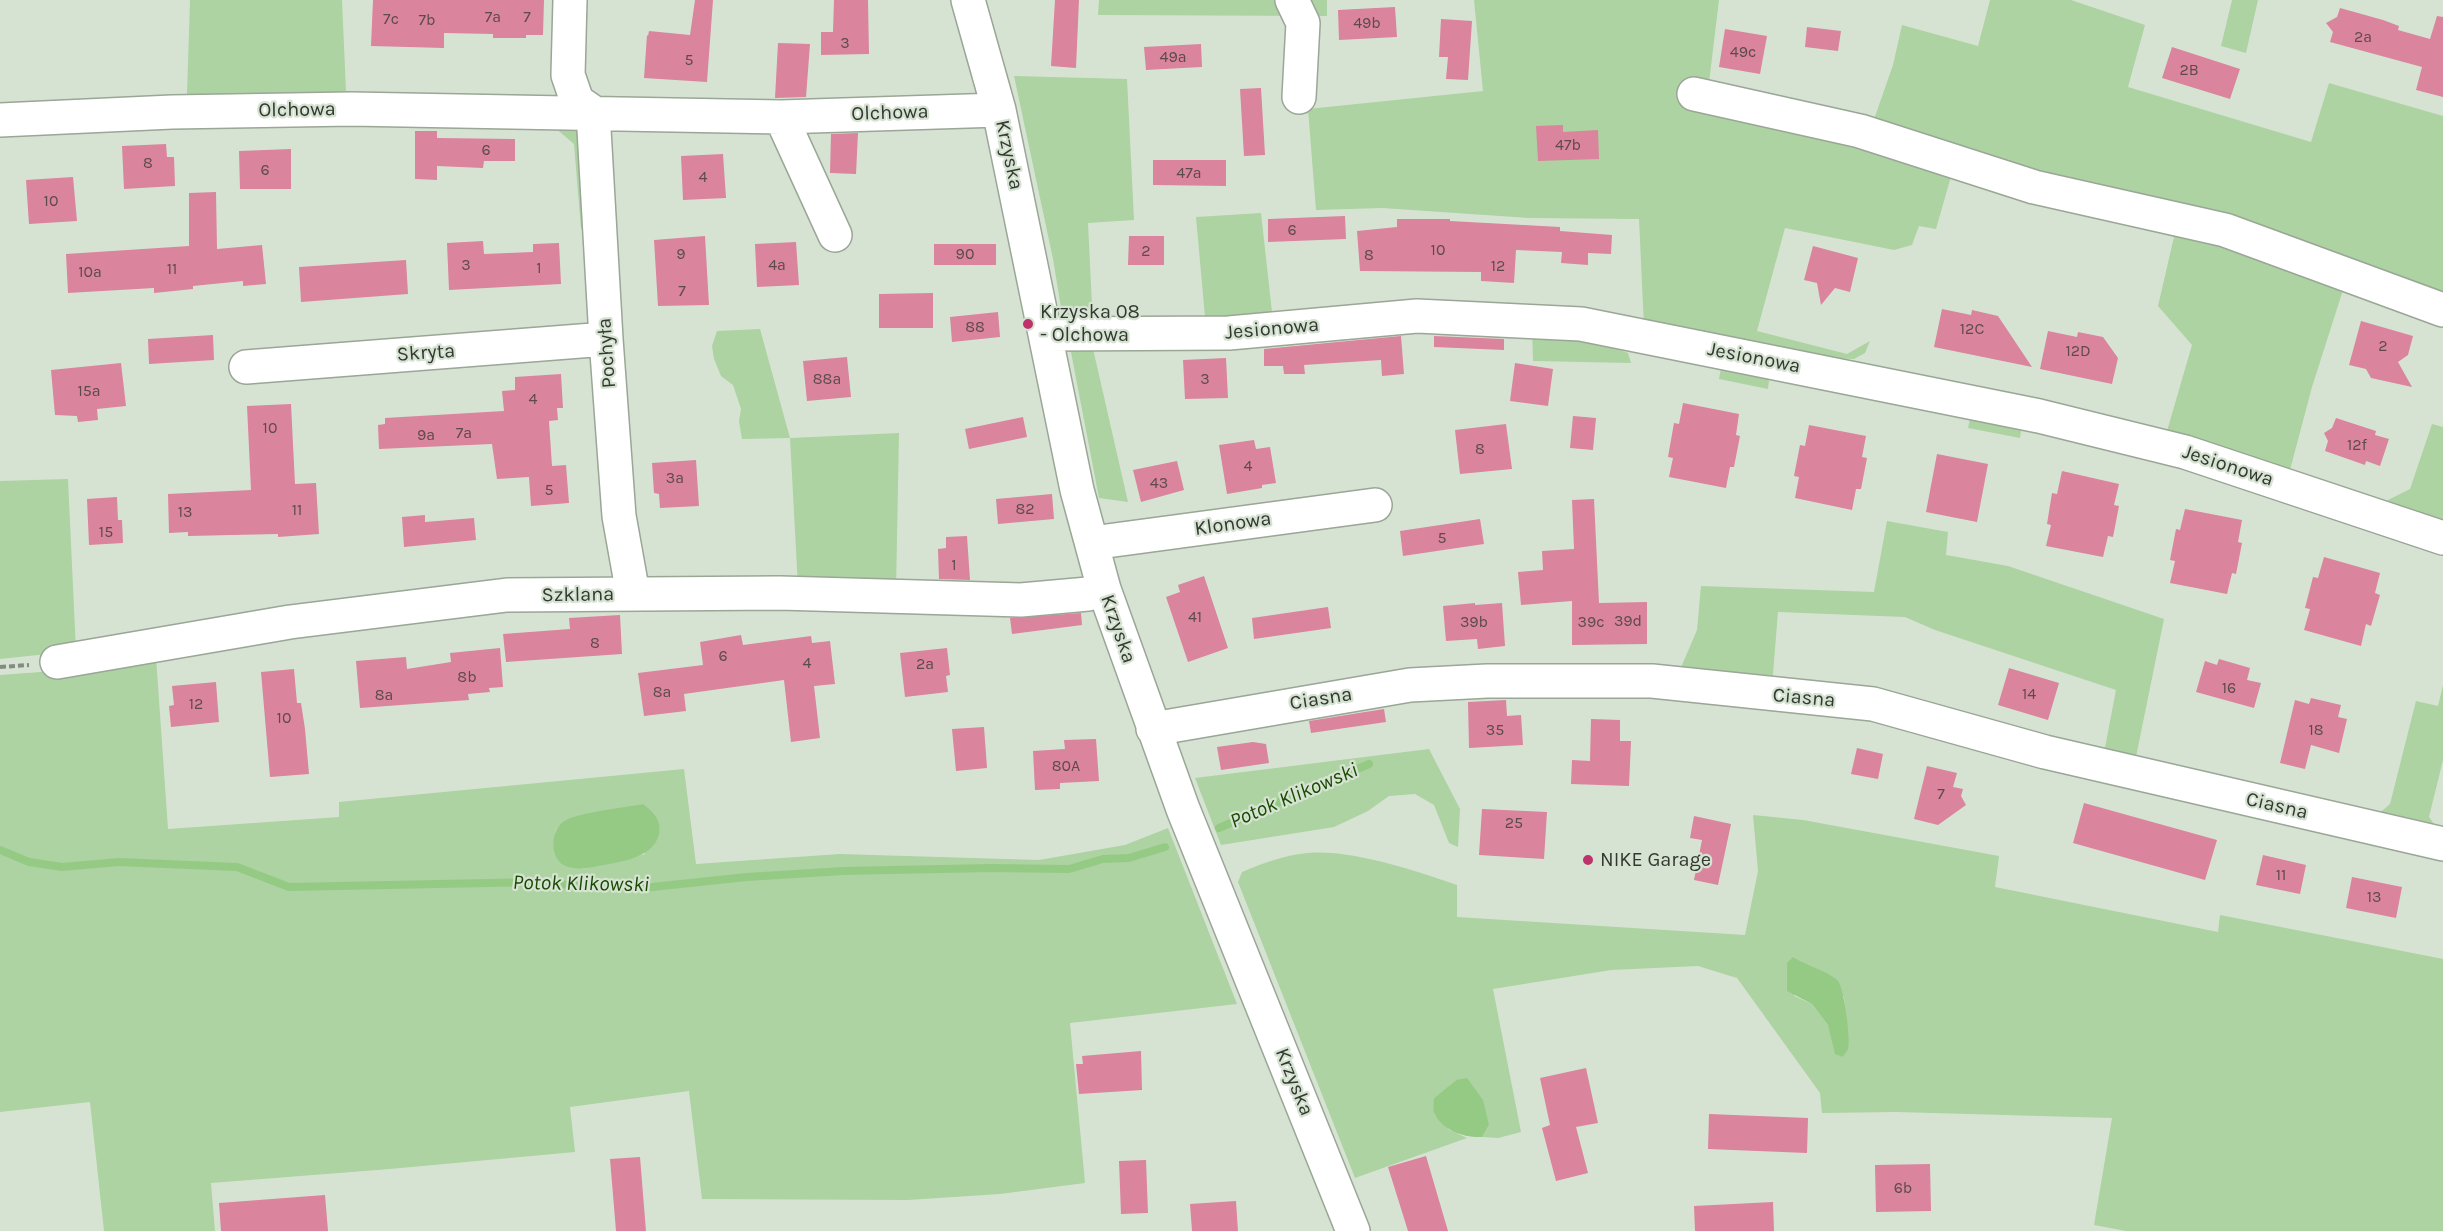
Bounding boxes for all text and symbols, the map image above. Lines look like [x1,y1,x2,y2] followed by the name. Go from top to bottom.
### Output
[485,7,501,27] house number: 7a
[523,7,531,27] house number: 7
[383,9,399,29] house number: 7c
[419,10,435,30] house number: 7b
[1353,13,1381,33] house number: 49b
[2354,27,2372,47] house number: 2a
[840,33,850,53] house number: 3
[1730,42,1756,62] house number: 49c
[1159,47,1187,67] house number: 49a
[684,50,694,70] house number: 5
[2179,60,2199,80] house number: 2B
[258,97,336,123] street label: Olchowa
[851,100,929,126] street label: Olchowa
[990,118,1028,192] street label: Krzyska
[1555,135,1581,155] house number: 47b
[481,140,491,160] house number: 6
[143,153,153,173] house number: 8
[260,160,270,180] house number: 6
[1176,163,1202,183] house number: 47a
[699,167,707,187] house number: 4
[44,191,58,211] house number: 10
[1287,220,1297,240] house number: 6
[1431,240,1445,260] house number: 10
[1141,241,1151,261] house number: 2
[676,244,686,264] house number: 9
[956,244,974,264] house number: 90
[1364,245,1374,265] house number: 8
[461,255,471,275] house number: 3
[768,255,786,275] house number: 4a
[1491,256,1505,276] house number: 12
[536,258,542,278] house number: 1
[167,259,177,279] house number: 11
[78,262,102,282] house number: 10a
[678,281,686,301] house number: 7
[1040,300,1140,347] place label: Krzyska 08 - Olchowa
[1224,313,1320,345] street label: Jesionowa
[593,317,621,389] street label: Pochyła
[965,317,985,337] house number: 88
[1021,317,1035,331] marker: Krzyska 08 - Olchowa
[1960,319,1984,339] house number: 12C
[2378,336,2388,356] house number: 2
[1705,337,1803,379] street label: Jesionowa
[396,339,456,367] street label: Skryta
[2065,341,2091,361] house number: 12D
[813,369,841,389] house number: 88a
[1200,369,1210,389] house number: 3
[77,381,101,401] house number: 15a
[529,389,537,409] house number: 4
[263,418,277,438] house number: 10
[456,423,472,443] house number: 7a
[417,425,435,445] house number: 9a
[2347,435,2367,455] house number: 12f
[1475,439,1485,459] house number: 8
[2179,440,2277,492] street label: Jesionowa
[1244,456,1252,476] house number: 4
[666,468,684,488] house number: 3a
[1150,473,1168,493] house number: 43
[544,480,554,500] house number: 5
[1015,499,1035,519] house number: 82
[292,500,302,520] house number: 11
[178,502,192,522] house number: 13
[1193,507,1273,541] street label: Klonowa
[99,522,113,542] house number: 15
[1437,528,1447,548] house number: 5
[951,555,957,575] house number: 1
[542,582,614,608] street label: Szklana
[1095,592,1141,666] street label: Krzyska
[1188,607,1202,627] house number: 41
[1614,611,1642,631] house number: 39d
[1460,612,1488,632] house number: 39b
[1578,612,1604,632] house number: 39c
[590,633,600,653] house number: 8
[718,646,728,666] house number: 6
[803,653,811,673] house number: 4
[916,654,934,674] house number: 2a
[457,667,477,687] house number: 8b
[2222,678,2236,698] house number: 16
[653,682,671,702] house number: 8a
[1288,682,1354,716] street label: Ciasna
[1772,683,1836,713] street label: Ciasna
[2022,684,2036,704] house number: 14
[375,685,393,705] house number: 8a
[189,694,203,714] house number: 12
[277,708,291,728] house number: 10
[1486,720,1504,740] house number: 35
[2308,720,2324,740] house number: 18
[1052,756,1080,776] house number: 80A
[1226,758,1362,834] water label: Potok Klikowski
[1937,784,1945,804] house number: 7
[2244,787,2310,825] street label: Ciasna
[1505,813,1523,833] house number: 25
[1600,848,1711,872] place label: NIKE Garage
[1581,853,1595,867] marker: NIKE Garage
[2276,865,2286,885] house number: 11
[512,870,650,898] water label: Potok Klikowski
[2367,887,2381,907] house number: 13
[1270,1045,1318,1119] street label: Krzyska
[1894,1178,1912,1198] house number: 6b

